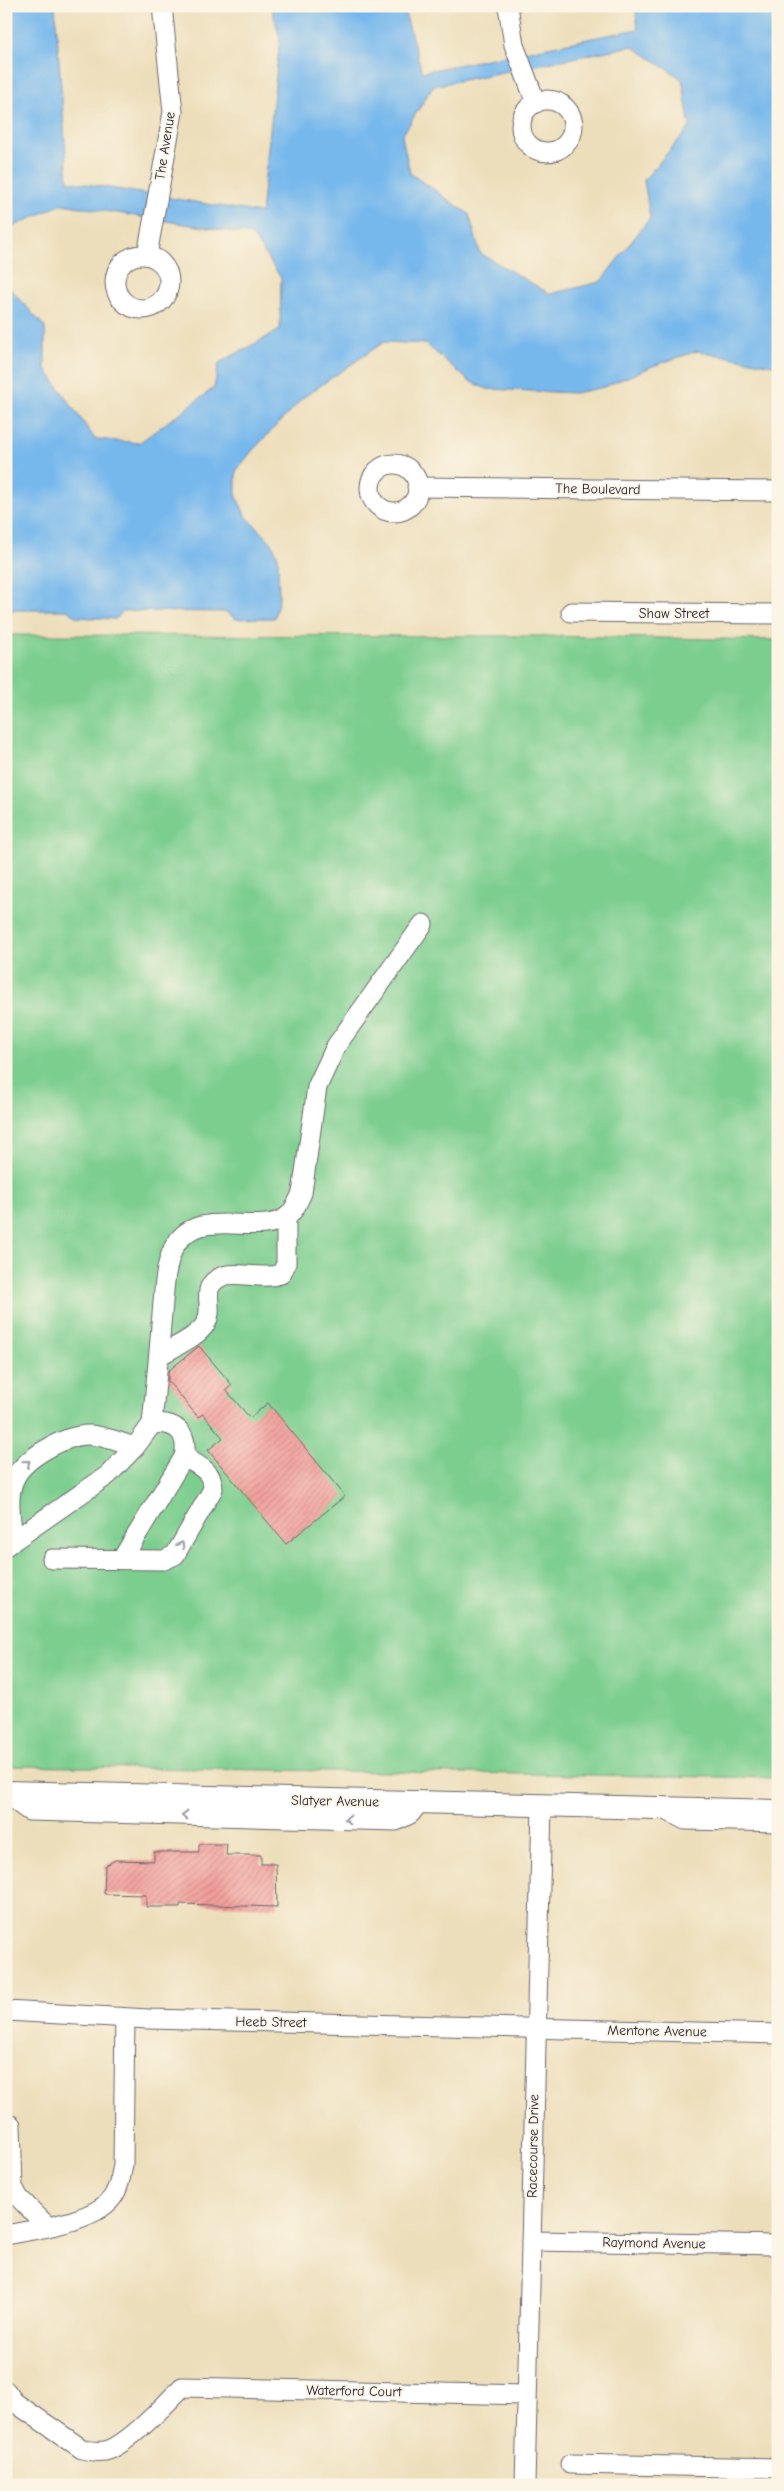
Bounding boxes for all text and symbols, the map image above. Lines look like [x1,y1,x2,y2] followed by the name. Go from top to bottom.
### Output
[151,111,179,181] street label: The Avenue
[555,480,641,498] street label: The Boulevard
[639,605,710,622] street label: Shaw Street
[22,1460,31,1469] one-way arrow
[175,1542,185,1551] one-way arrow
[291,1792,379,1810] street label: Slatyer Avenue
[181,1810,189,1821] one-way arrow
[343,1814,351,1825] one-way arrow
[235,2013,308,2031] street label: Heeb Street
[607,2022,707,2040] street label: Mentone Avenue
[524,2094,542,2198] street label: Racecourse Drive
[602,2234,706,2252] street label: Raymond Avenue
[306,2382,403,2400] street label: Waterford Court

